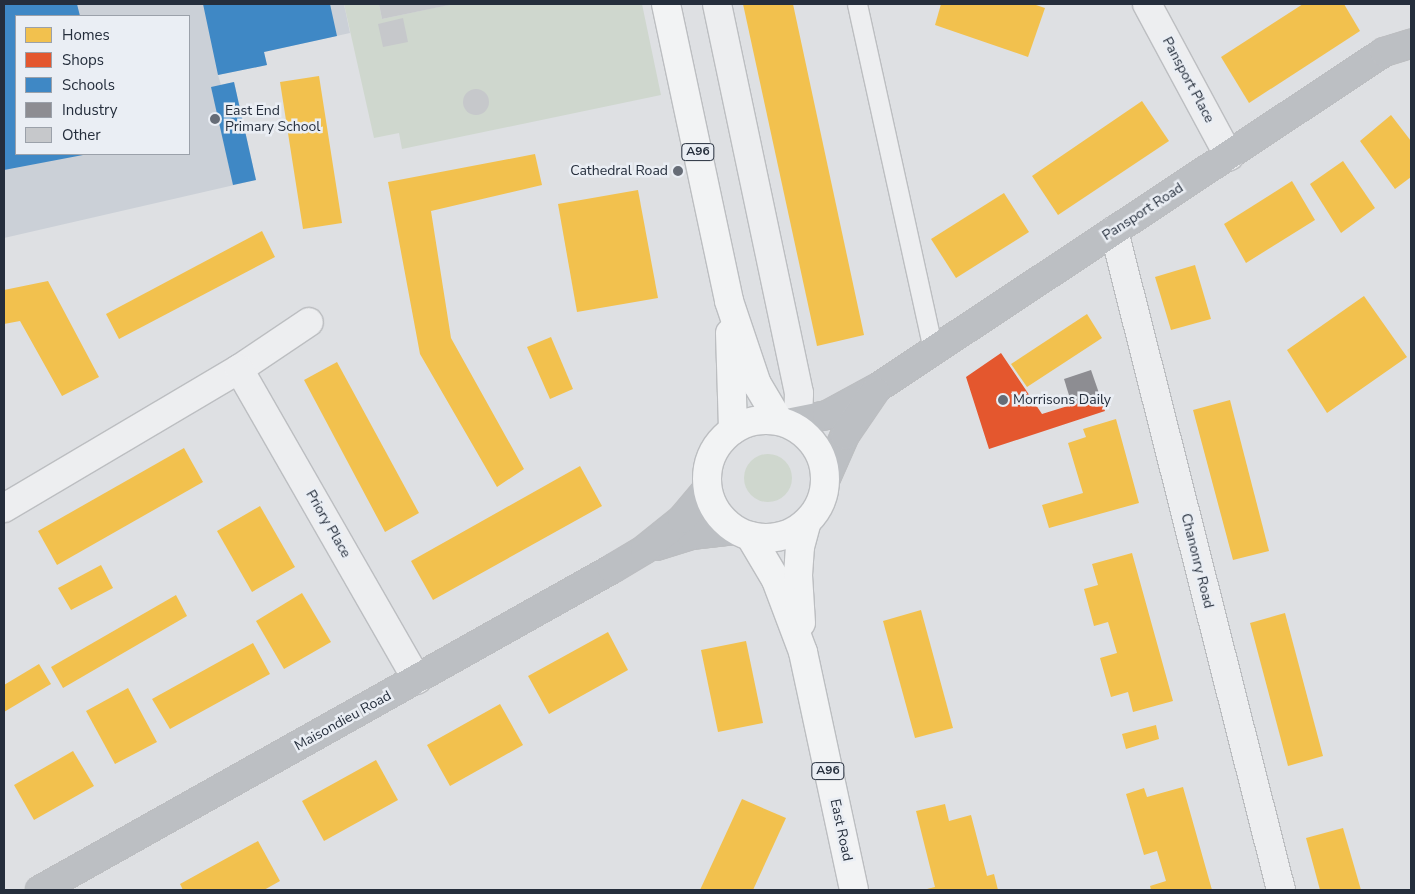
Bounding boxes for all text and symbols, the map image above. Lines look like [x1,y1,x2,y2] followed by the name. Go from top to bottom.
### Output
[15,15,190,155] legend
[62,25,110,45] text: Homes
[1158,34,1218,126] street label: Pansport Place
[62,50,104,70] text: Shops
[62,75,115,95] text: Schools
[62,100,117,120] text: Industry
[225,103,320,136] place label: East End Primary School
[209,113,221,125] marker: East End Primary School
[62,125,101,145] text: Other
[680,142,716,162] road number: A96
[570,163,668,179] place label: Cathedral Road
[672,165,684,177] marker: Cathedral Road
[1099,180,1187,244] street label: Pansport Road
[1013,392,1111,408] place label: Morrisons Daily
[997,394,1009,406] marker: Morrisons Daily
[302,487,354,561] street label: Priory Place
[1177,512,1217,610] street label: Chanonry Road
[292,687,394,755] street label: Maisondieu Road
[810,761,846,780] road number: A96
[826,797,856,863] street label: East Road

